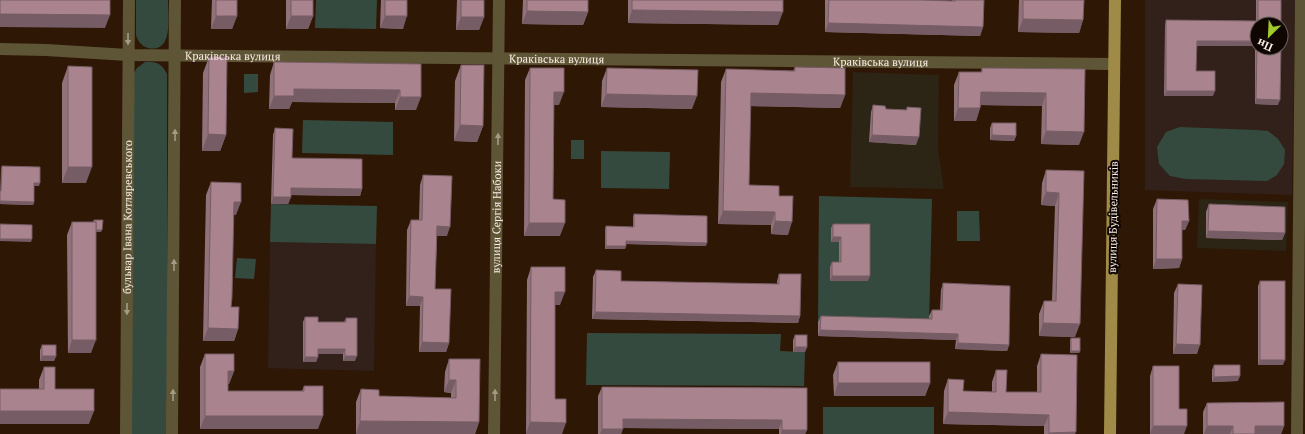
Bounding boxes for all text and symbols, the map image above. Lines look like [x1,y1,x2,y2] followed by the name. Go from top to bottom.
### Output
[1249,16,1289,56] north arrow
[125,33,131,46] one-way arrow
[1255,36,1275,55] text: Пн
[185,49,281,63] street label: Краківська вулиця
[509,51,605,66] street label: Краківська вулиця
[833,54,929,69] street label: Краківська вулиця
[172,128,178,141] one-way arrow
[495,132,501,145] one-way arrow
[120,140,135,294] street label: бульвар Івана Котляревського
[489,160,504,273] street label: вулиця Сергія Набоки
[1105,161,1121,273] street label: вулиця Будівельників
[171,258,177,271] one-way arrow
[123,303,130,315] one-way arrow
[170,388,176,401] one-way arrow
[492,388,498,401] one-way arrow

